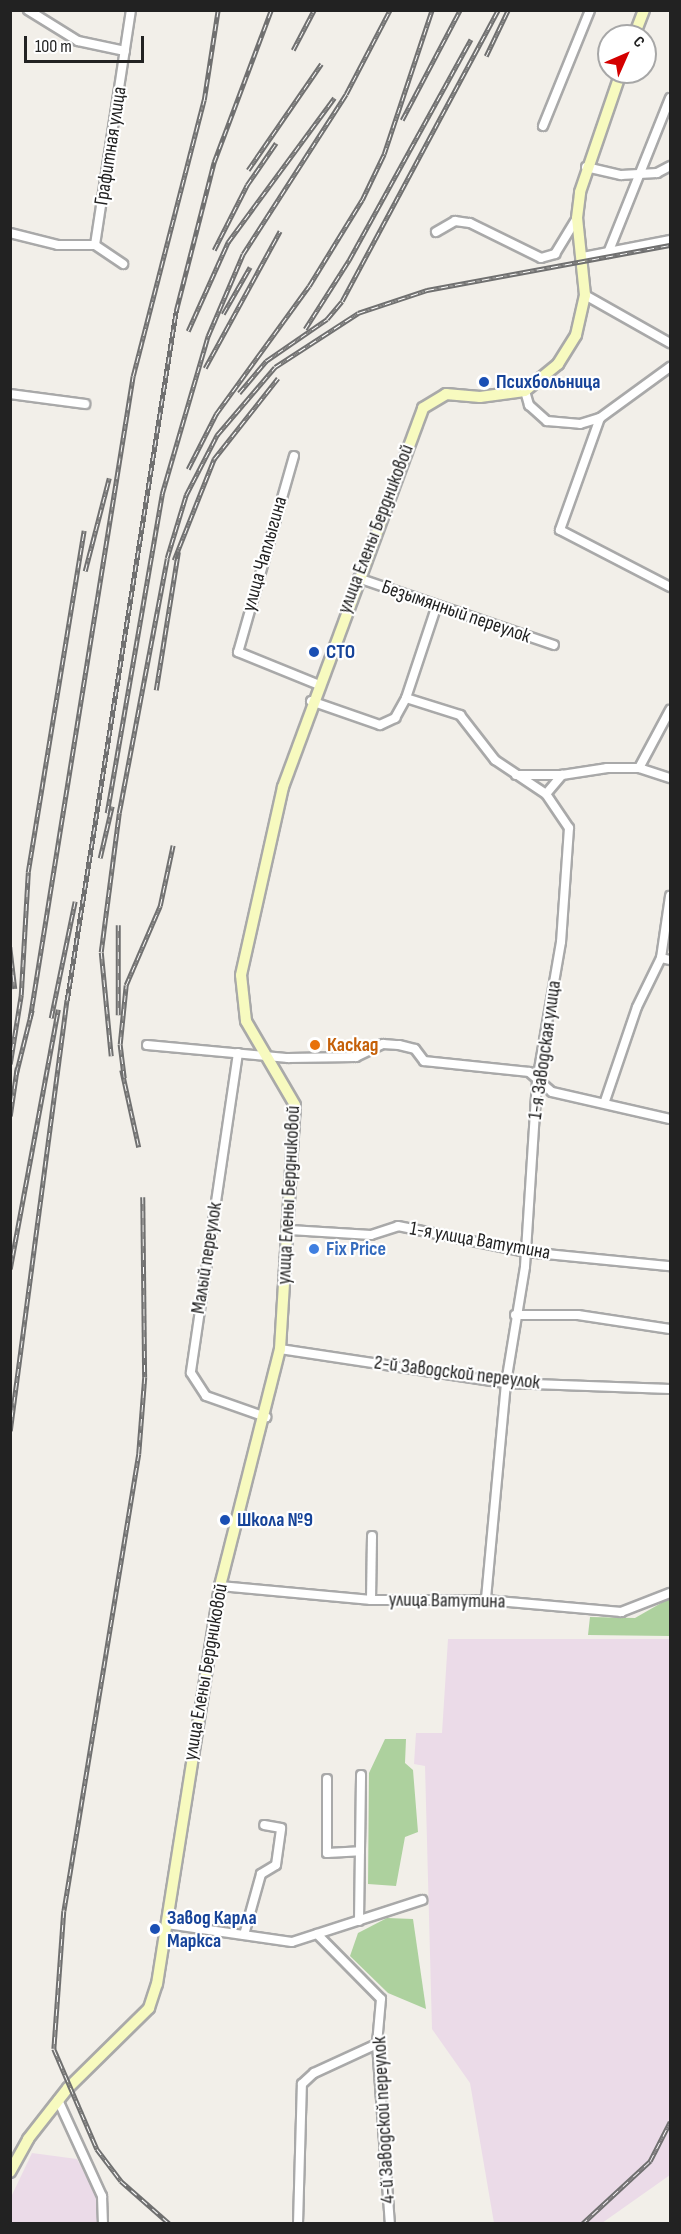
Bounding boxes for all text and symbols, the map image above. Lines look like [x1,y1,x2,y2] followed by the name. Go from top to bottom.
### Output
[27,24,147,62] scale bar
[597,24,657,84] north arrow
[629,33,648,52] text: С
[35,36,72,57] text: 100 m
[90,85,132,207] street label: Графитная улица
[496,370,601,394] place label: Психбольница
[477,375,491,389] marker: Психбольница
[333,441,419,617] street label: улица Елены Бердниковой
[237,494,293,614] street label: улица Чаплыгина
[378,575,534,649] street label: Безымянный переулок
[326,640,355,664] place label: СТО
[307,645,321,659] marker: СТО
[523,979,567,1121] street label: 1-я Заводская улица
[327,1033,379,1057] place label: Каскад
[308,1038,322,1052] marker: Каскад
[272,1105,306,1285] street label: улица Елены Бердниковой
[186,1200,228,1316] street label: Малый переулок
[408,1217,552,1265] street label: 1-я улица Ватутина
[326,1237,386,1261] place label: Fix Price
[307,1242,321,1256] marker: Fix Price
[373,1351,541,1395] street label: 2-й Заводской переулок
[237,1508,313,1532] place label: Школа №9
[218,1513,232,1527] marker: Школа №9
[179,1582,233,1762] street label: улица Елены Бердниковой
[388,1588,506,1614] street label: улица Ватутина
[167,1906,257,1953] place label: Завод Карла Маркса
[148,1922,162,1936] marker: Завод Карла Маркса
[368,2036,400,2204] street label: 4-й Заводской переулок

